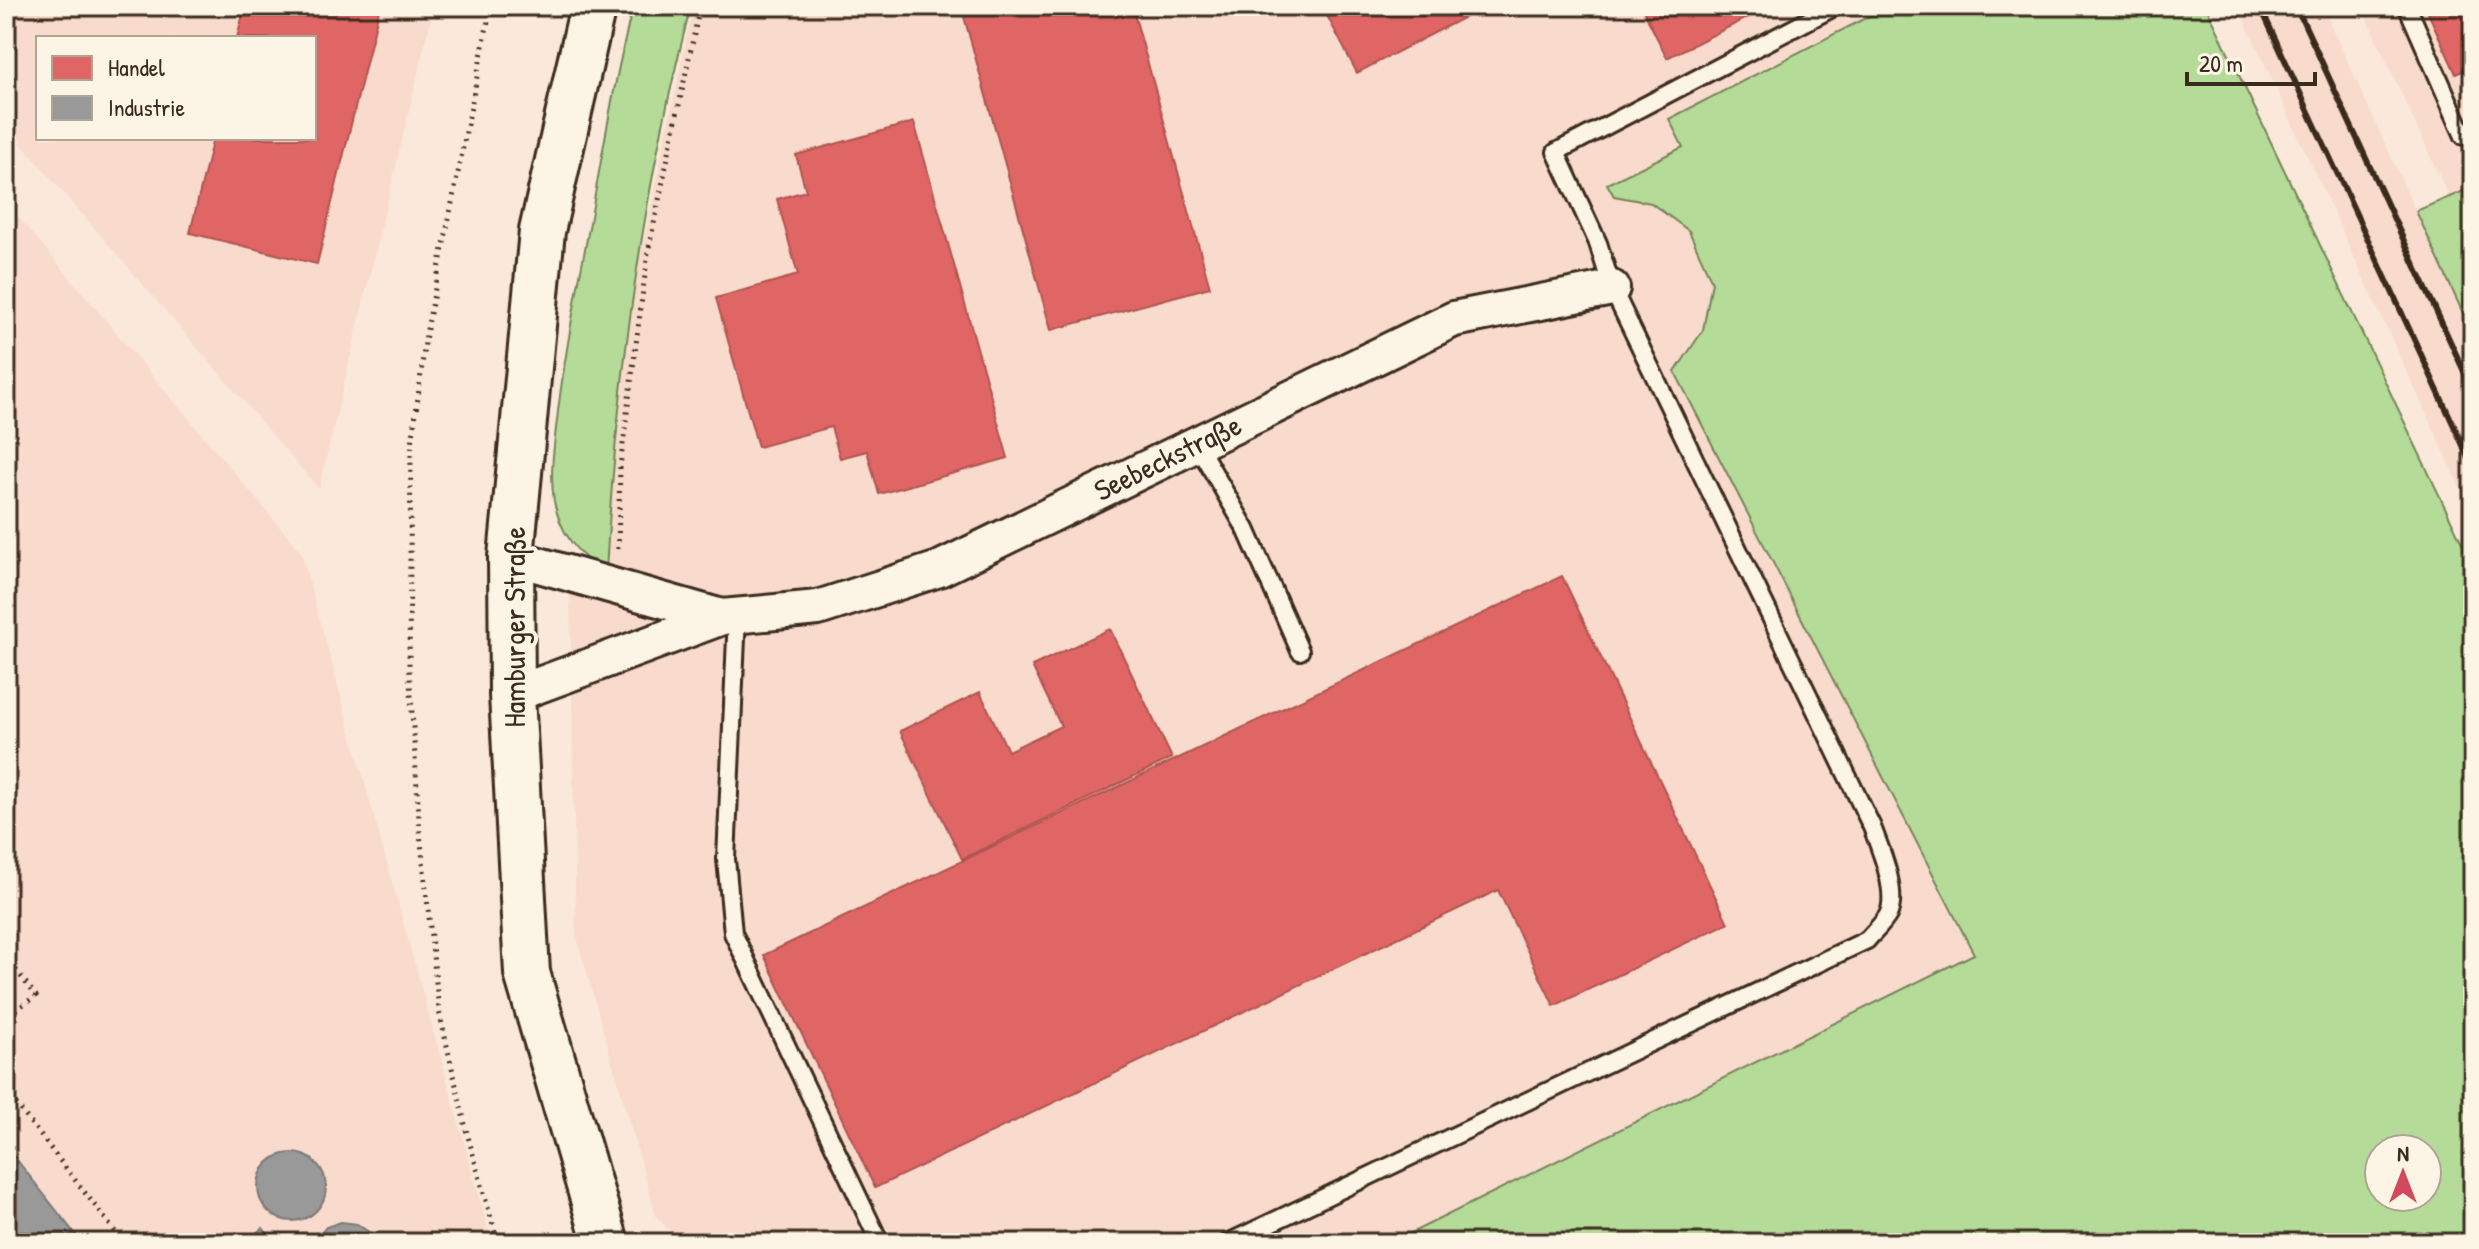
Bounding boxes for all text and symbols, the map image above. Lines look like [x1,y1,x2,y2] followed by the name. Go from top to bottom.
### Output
[36,36,316,140] legend
[2187,36,2315,86] scale bar
[2199,47,2243,79] text: 20 m
[108,51,165,83] text: Handel
[108,91,186,123] text: Industrie
[1087,404,1248,510] street label: Seebeckstraße
[494,526,534,728] street label: Hamburger Straße
[2363,1133,2443,1213] north arrow
[2397,1138,2409,1168] text: N

